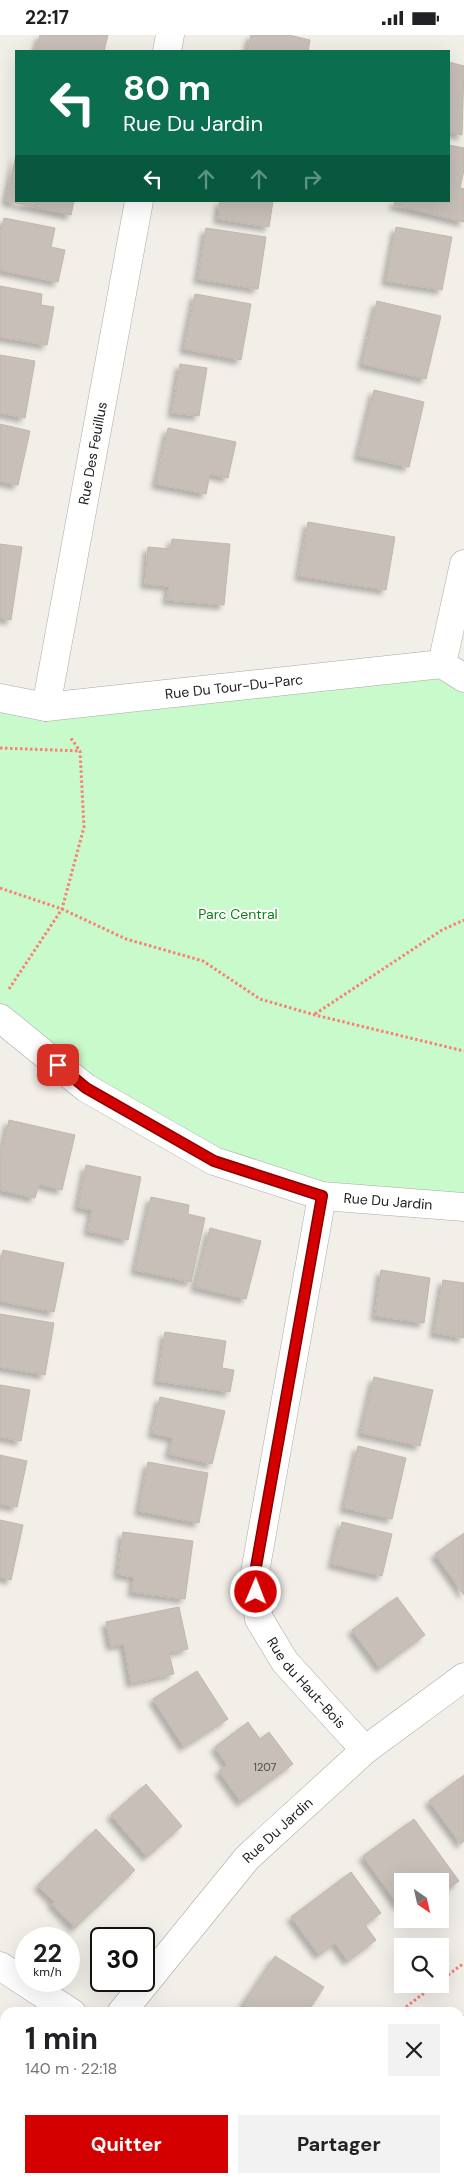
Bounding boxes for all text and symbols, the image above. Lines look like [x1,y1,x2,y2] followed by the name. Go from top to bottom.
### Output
[25,5,69,30] text: 22:17
[123,65,211,111] text: 80 m
[40,70,105,135] icon: left
[123,109,263,138] text: Rue Du Jardin
[139,165,167,193] icon: left
[192,165,220,193] icon: ahead
[245,165,273,193] icon: ahead
[298,165,326,193] icon: right
[74,400,111,506] street label: Rue Des Feuillus
[164,670,304,703] street label: Rue Du Tour-Du-Parc
[198,905,278,923] park label: Parc Central
[37,1044,79,1086] pin
[44,1051,72,1079] icon: arrive
[343,1189,433,1214] street label: Rue Du Jardin
[229,1565,281,1617] position arrow
[263,1634,350,1732] street label: Rue du Haut-Bois
[254,1760,277,1774] house number: 1207
[238,1793,316,1867] street label: Rue Du Jardin
[394,1873,449,1927] north arrow
[394,1873,449,1993] map controls
[90,1927,155,1992] speed limit sign: 30
[33,1937,62,1970] text: 22
[394,1938,449,1993] button: search
[33,1964,62,1980] text: km/h
[25,2019,98,2058] text: 1 min
[388,2024,440,2076] button: close
[25,2058,117,2079] text: 140 m · 22:18
[25,2115,228,2173] button: Quitter
[238,2115,440,2173] button: Partager

